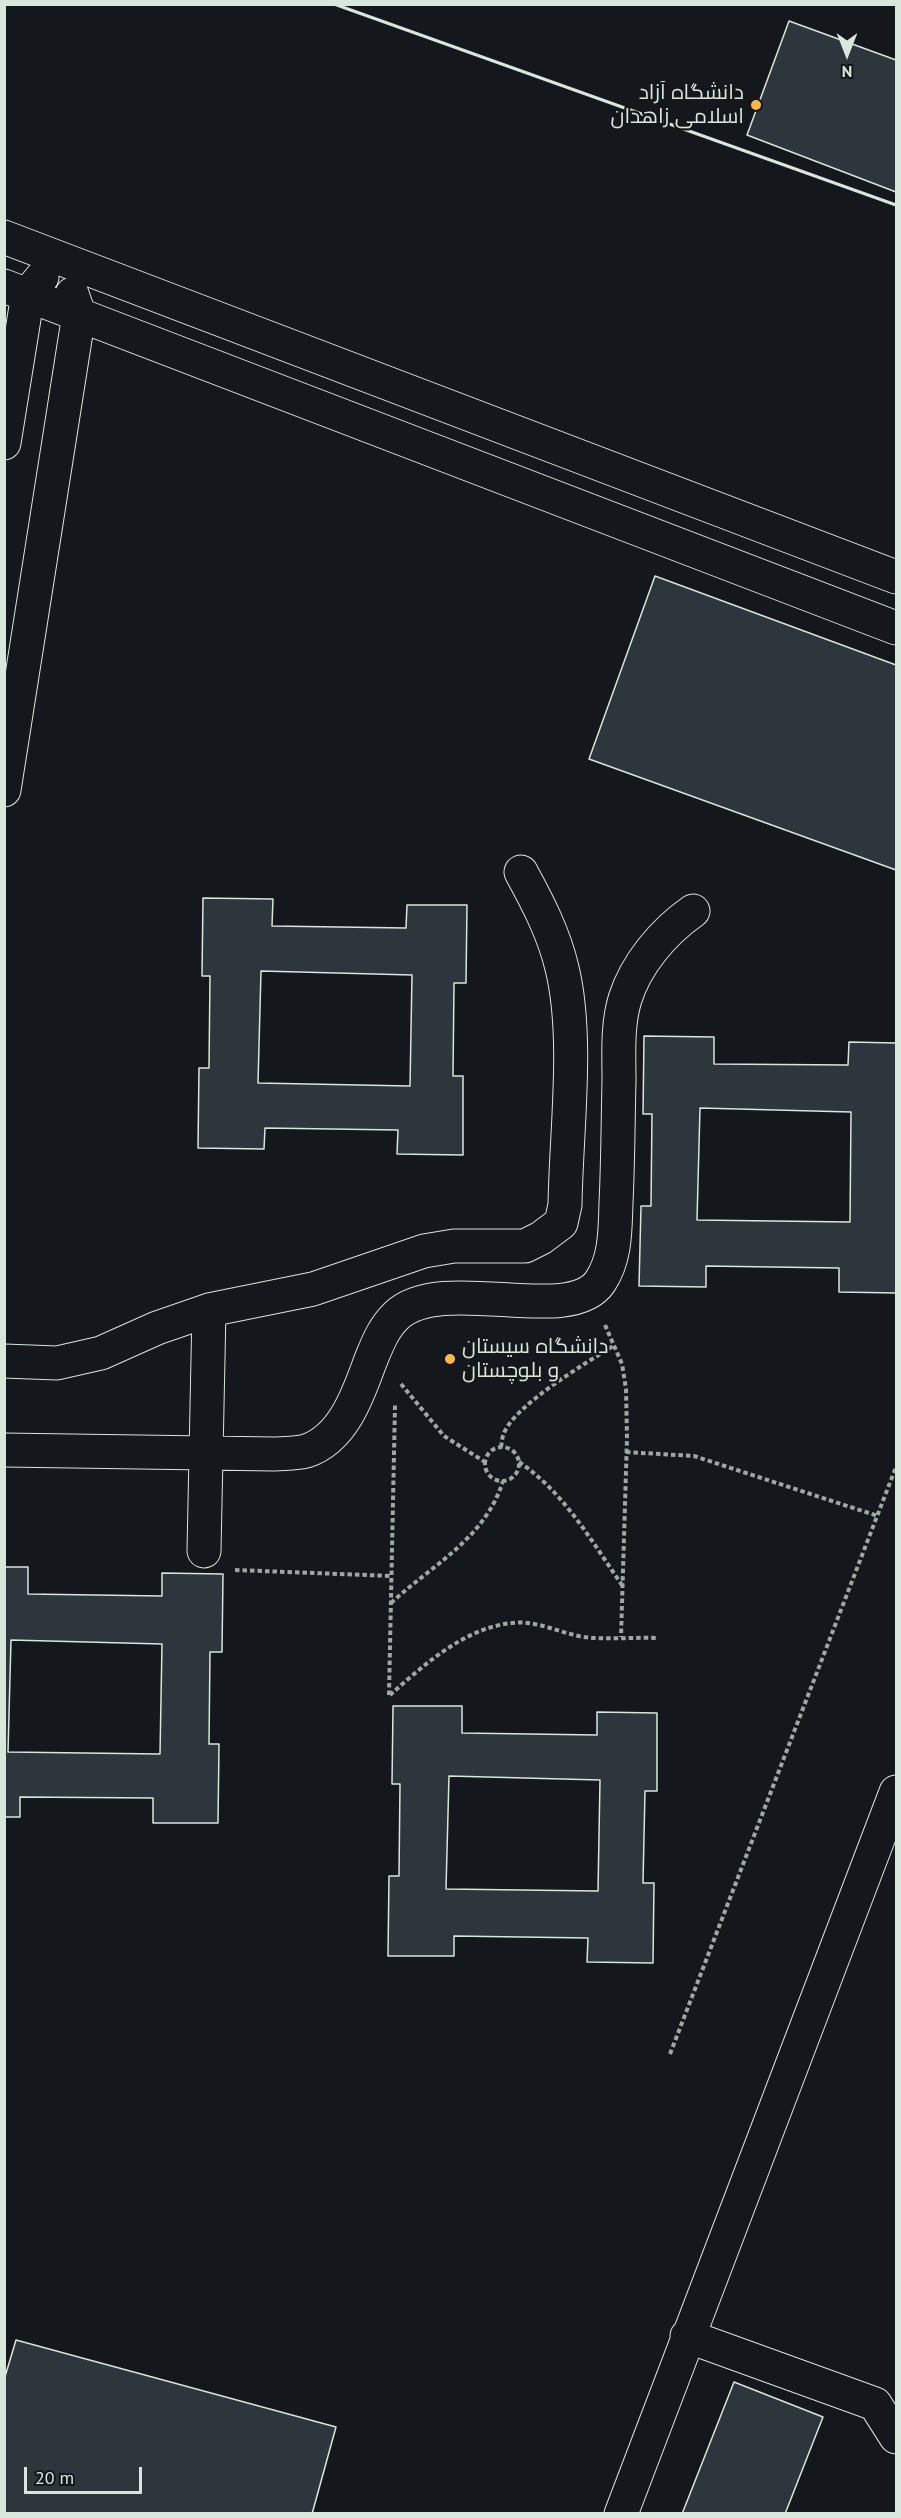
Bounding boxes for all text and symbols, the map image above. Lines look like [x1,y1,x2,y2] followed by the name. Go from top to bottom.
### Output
[817,24,877,84] north arrow
[842,62,852,82] text: N
[610,80,744,130] place label: دانشگاه آزاد اسلامی زاهدان
[749,98,763,112] marker: دانشگاه آزاد اسلامی زاهدان
[462,1334,608,1384] place label: دانشگاه سیستان و بلوچستان
[443,1352,457,1366] marker: دانشگاه سیستان و بلوچستان
[27,2455,146,2493] scale bar
[35,2466,74,2489] text: 20 m

